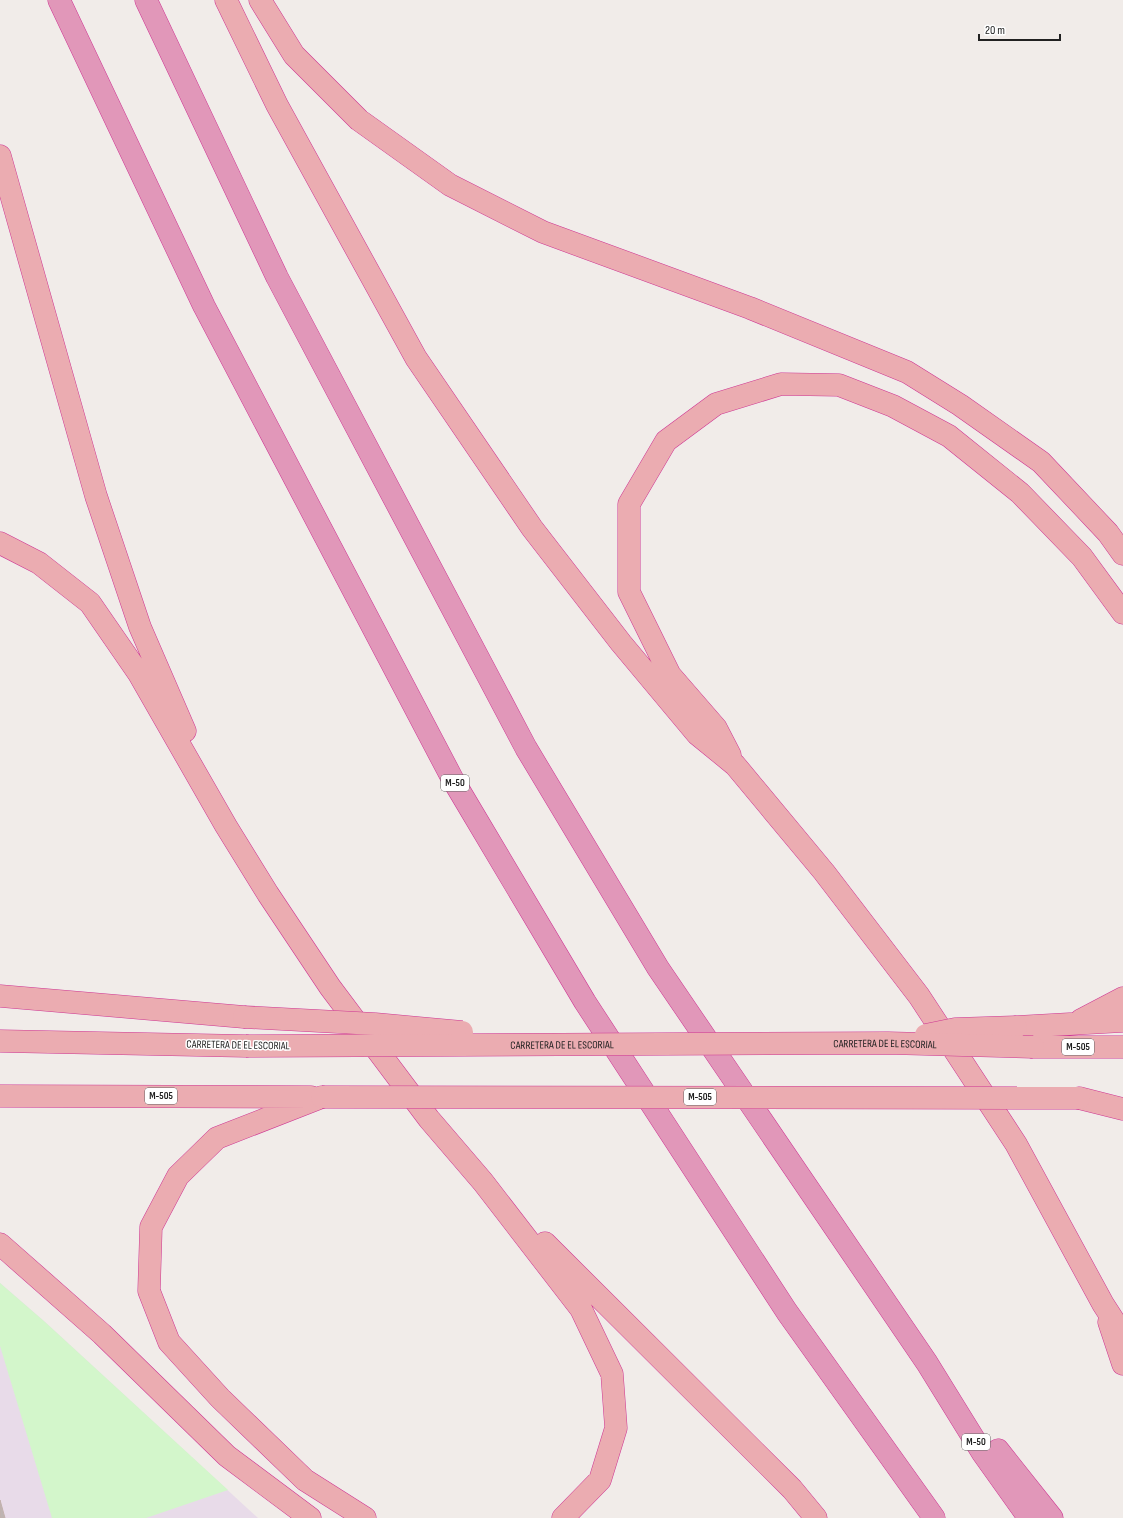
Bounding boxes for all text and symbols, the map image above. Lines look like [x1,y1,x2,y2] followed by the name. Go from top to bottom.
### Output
[979,16,1060,42] scale bar
[985,23,1005,38] text: 20 m
[441,775,469,791] road number: M-50
[833,1036,937,1051] street label: CARRETERA DE EL ESCORIAL
[186,1038,290,1052] street label: CARRETERA DE EL ESCORIAL
[510,1038,614,1051] street label: CARRETERA DE EL ESCORIAL
[1062,1039,1094,1055] road number: M-505
[145,1088,177,1104] road number: M-505
[684,1089,716,1105] road number: M-505
[962,1434,990,1450] road number: M-50

